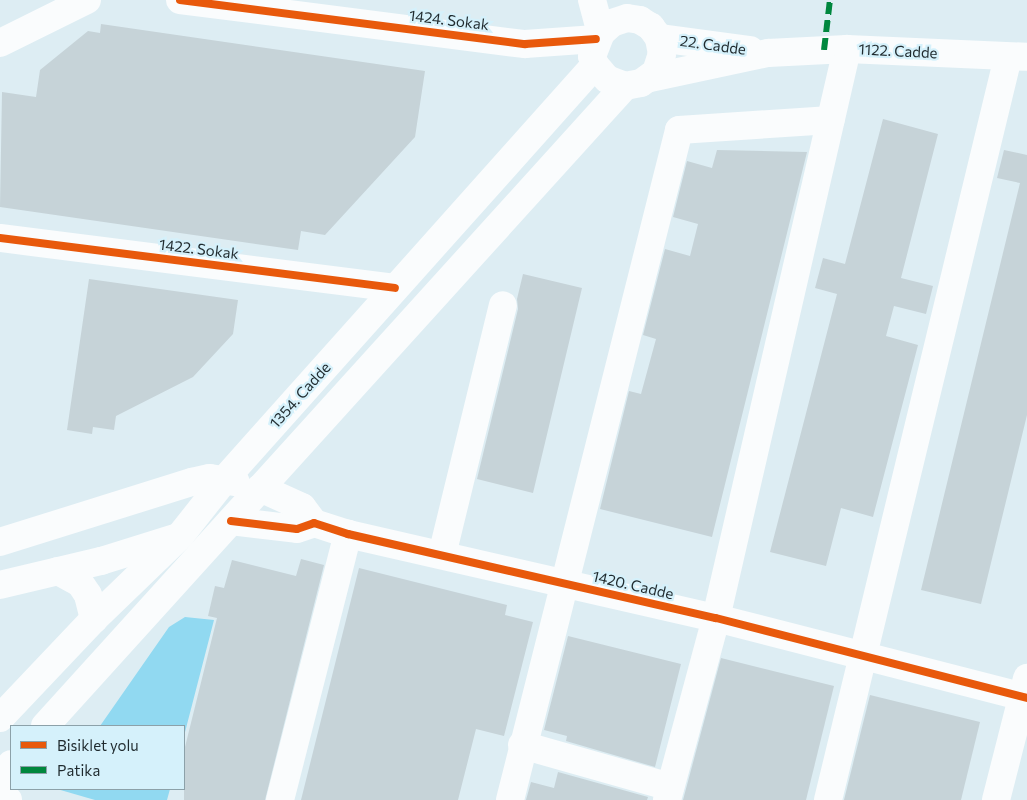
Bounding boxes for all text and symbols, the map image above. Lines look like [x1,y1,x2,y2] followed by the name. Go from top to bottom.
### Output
[408,6,490,34] street label: 1424. Sokak
[679,31,747,59] street label: 22. Cadde
[858,40,938,62] street label: 1122. Cadde
[158,235,240,263] street label: 1422. Sokak
[266,358,334,432] street label: 1354. Cadde
[591,567,675,603] street label: 1420. Cadde
[10,725,185,790] legend
[57,736,139,754] text: Bisiklet yolu
[57,761,100,779] text: Patika

